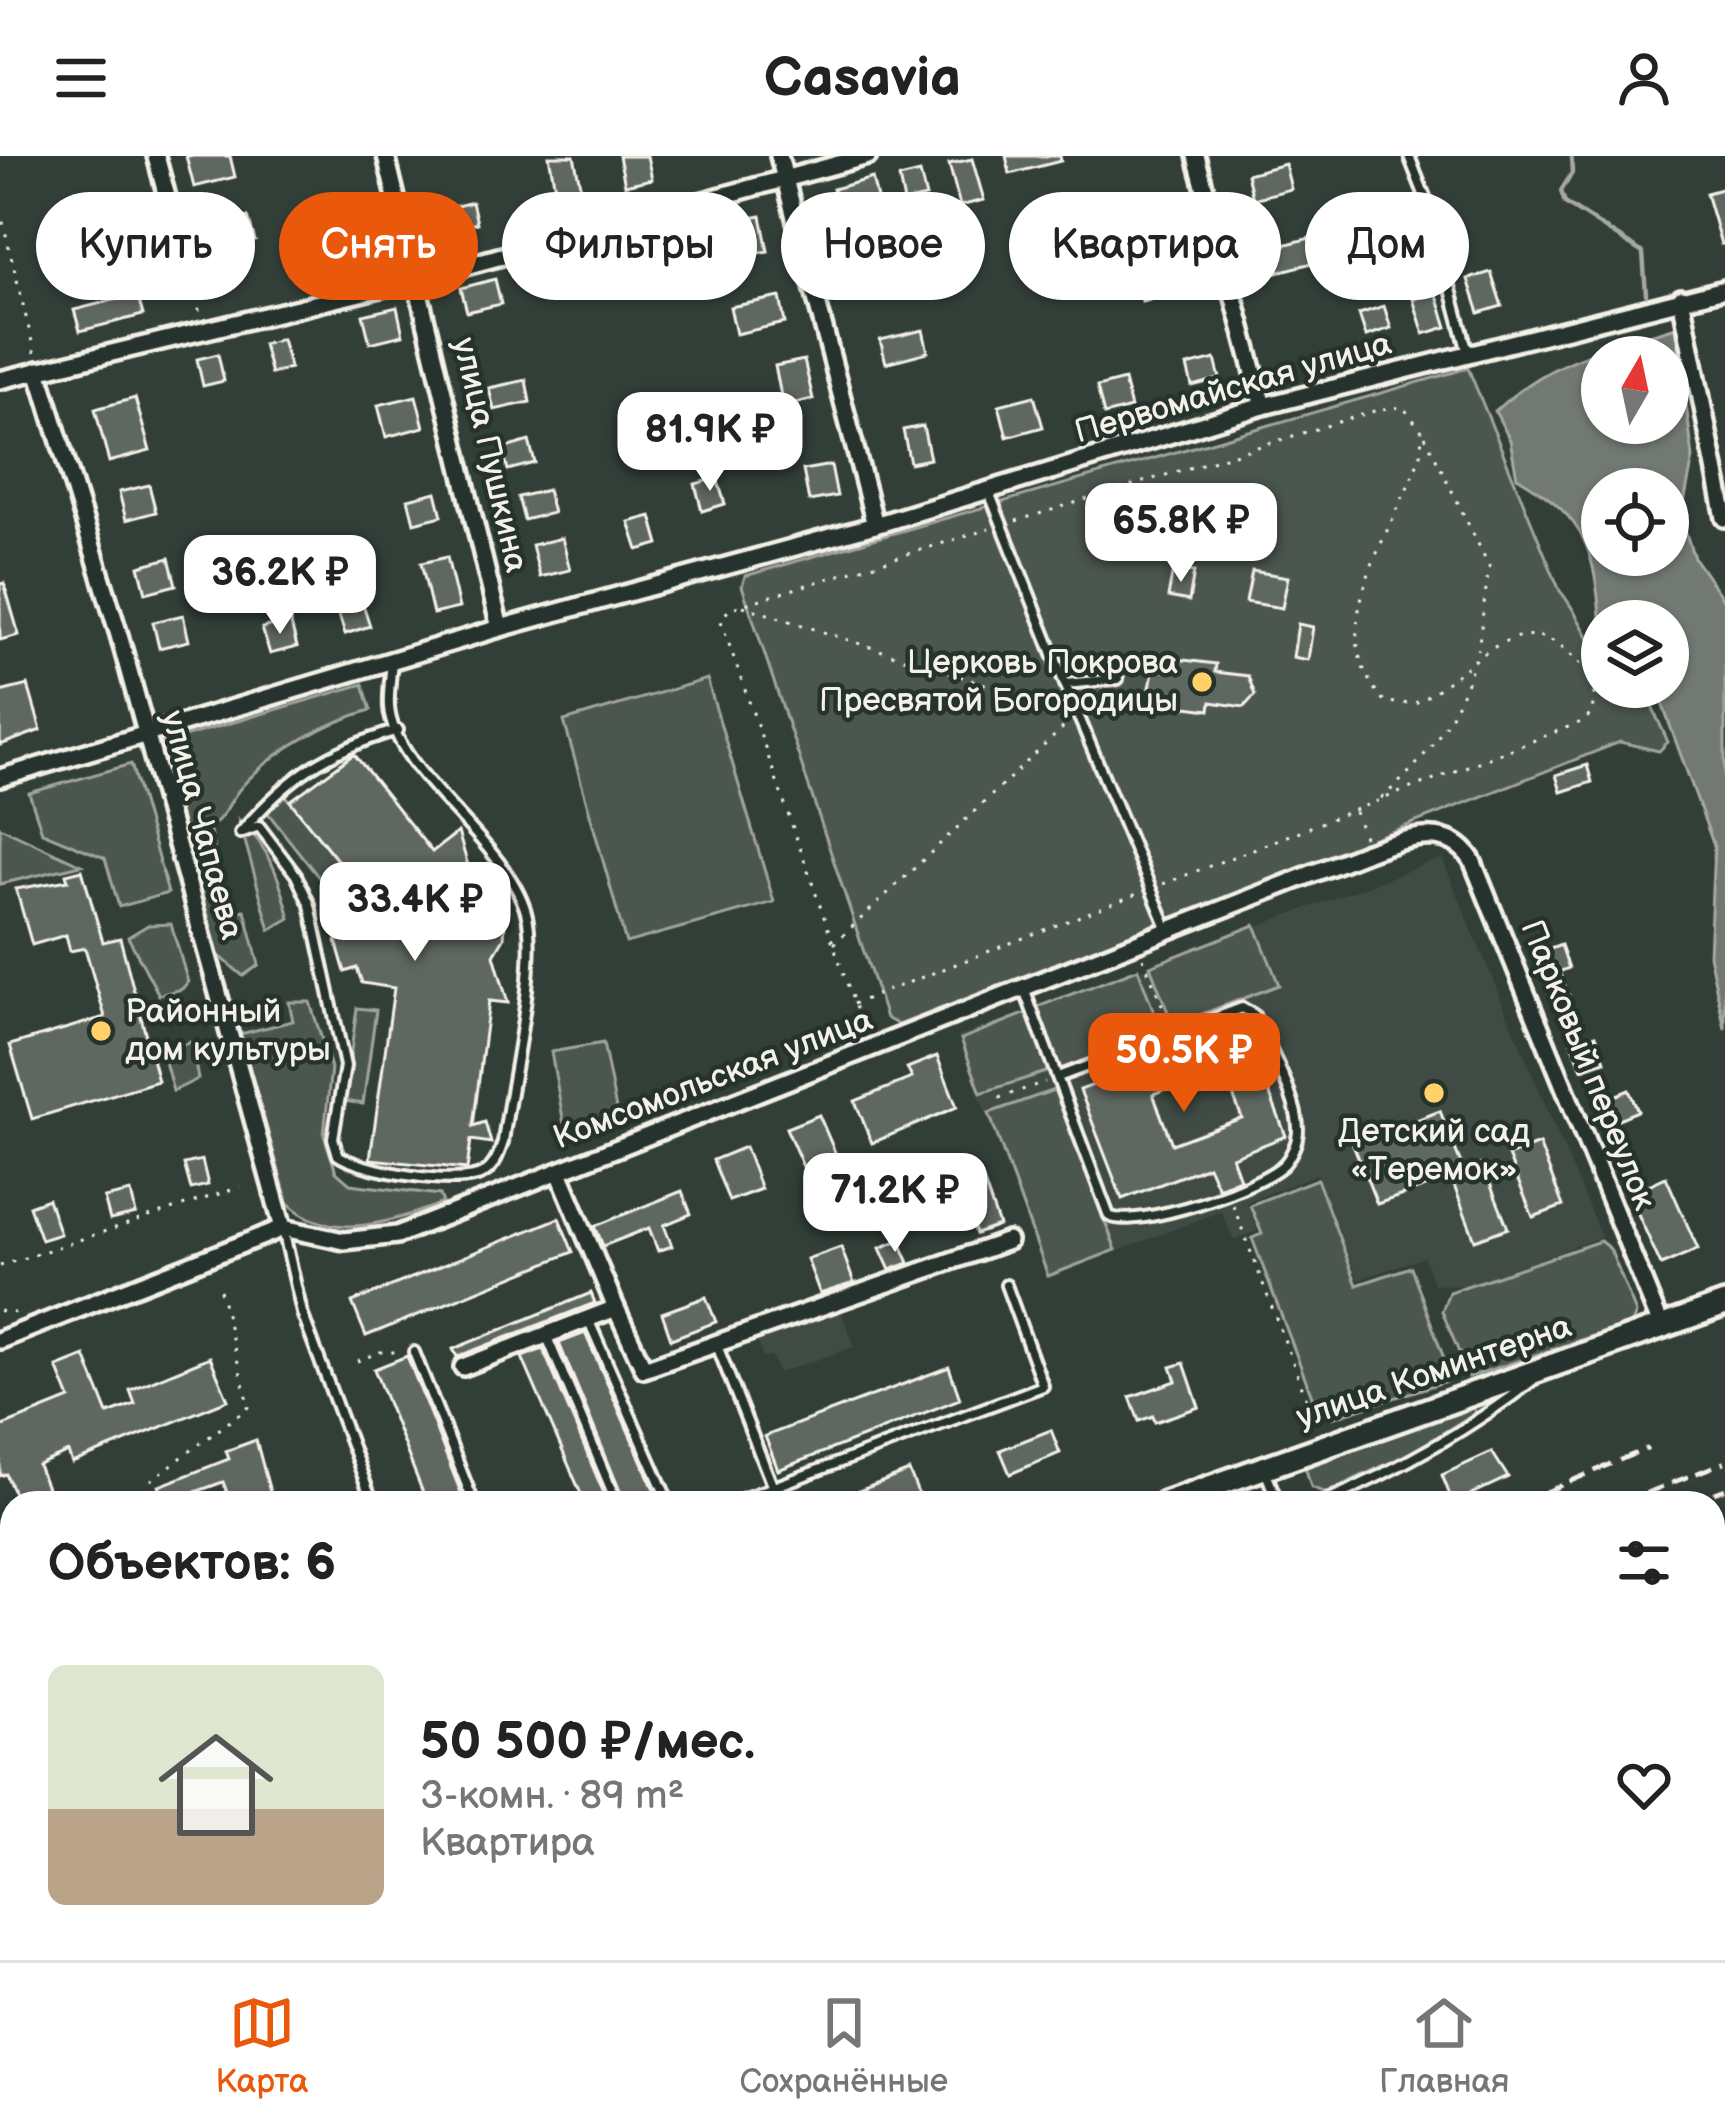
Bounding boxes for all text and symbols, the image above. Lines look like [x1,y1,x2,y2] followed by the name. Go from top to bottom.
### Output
[48,45,114,111] icon: menu
[1611,45,1677,111] icon: person
[764,46,961,111] text: Casavia
[36,192,255,300] chip: Купить
[279,192,478,300] chip: Снять
[502,192,757,300] chip: Фильтры
[781,192,985,300] chip: Новое
[1009,192,1281,300] chip: Квартира
[1305,192,1469,300] chip: Дом
[1070,324,1396,452] street label: Первомайская улица
[444,334,536,576] street label: улица Пушкина
[1581,336,1689,444] north arrow
[1581,336,1689,708] map controls
[599,392,821,494] pin: 81.9K ₽
[644,407,776,454] text: 81.9K ₽
[1581,468,1689,576] button: locate
[1070,483,1292,585] pin: 65.8K ₽
[1112,498,1250,545] text: 65.8K ₽
[169,535,391,637] pin: 36.2K ₽
[211,550,349,597] text: 36.2K ₽
[1581,600,1689,708] button: layers
[819,643,1178,721] place label: Церковь Покрова Пресвятой Богородицы
[1189,669,1215,695] marker: Церковь Покрова Пресвятой Богородицы
[152,706,252,944] street label: улица Чапаева
[304,862,526,964] pin: 33.4K ₽
[347,877,483,924] text: 33.4K ₽
[1512,914,1665,1216] street label: Парковый переулок
[125,992,331,1070] place label: Районный дом культуры
[548,1000,878,1158] street label: Комсомольская улица
[1073,1013,1295,1115] pin: 50.5K ₽
[88,1018,114,1044] marker: Районный дом культуры
[1115,1028,1253,1075] text: 50.5K ₽
[1421,1080,1447,1106] marker: Детский сад «Теремок»
[1338,1112,1530,1190] place label: Детский сад «Теремок»
[784,1153,1006,1255] pin: 71.2K ₽
[830,1168,960,1215] text: 71.2K ₽
[1291,1306,1577,1438] street label: улица Коминтерна
[1611,1530,1677,1596] icon: filters
[48,1533,336,1594] text: Объектов: 6
[420,1712,755,1773] text: 50 500 ₽/мес.
[144,1713,288,1857] icon: home
[1611,1752,1677,1818] icon: heart
[420,1773,684,1820] text: 3-комн. · 89 m²
[420,1820,595,1867] text: Квартира
[216,1990,308,2102] tab: Карта
[740,1990,948,2102] tab: Сохранённые
[1379,1990,1509,2102] tab: Главная

